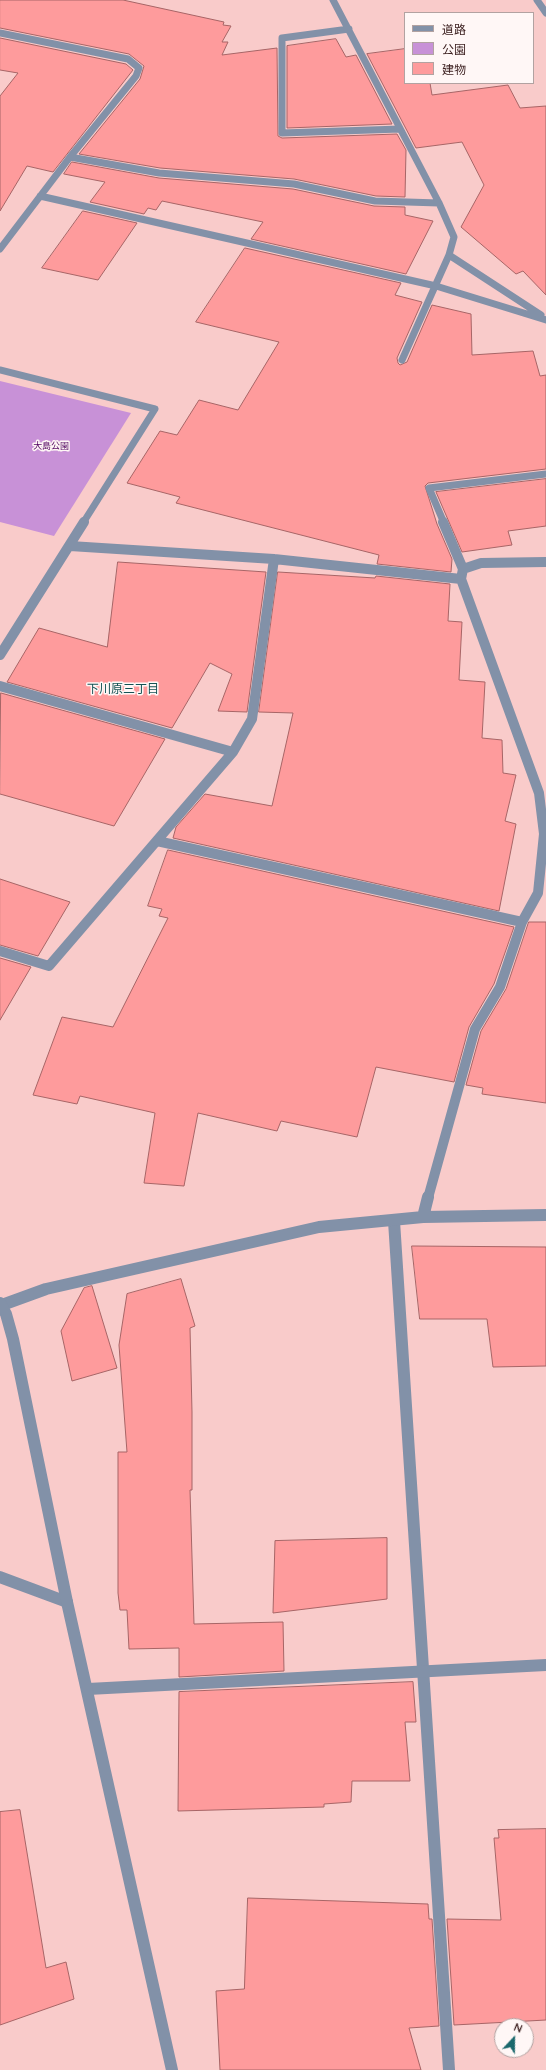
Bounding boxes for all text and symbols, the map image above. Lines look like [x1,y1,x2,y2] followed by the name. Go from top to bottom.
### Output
[404,12,534,84] legend
[442,22,466,37] text: 道路
[442,42,466,57] text: 公園
[442,62,466,77] text: 建物
[33,441,69,451] park label: 大島公園
[87,682,159,696] district label: 下川原三丁目
[494,2018,534,2058] north arrow
[512,2020,524,2036] text: N

